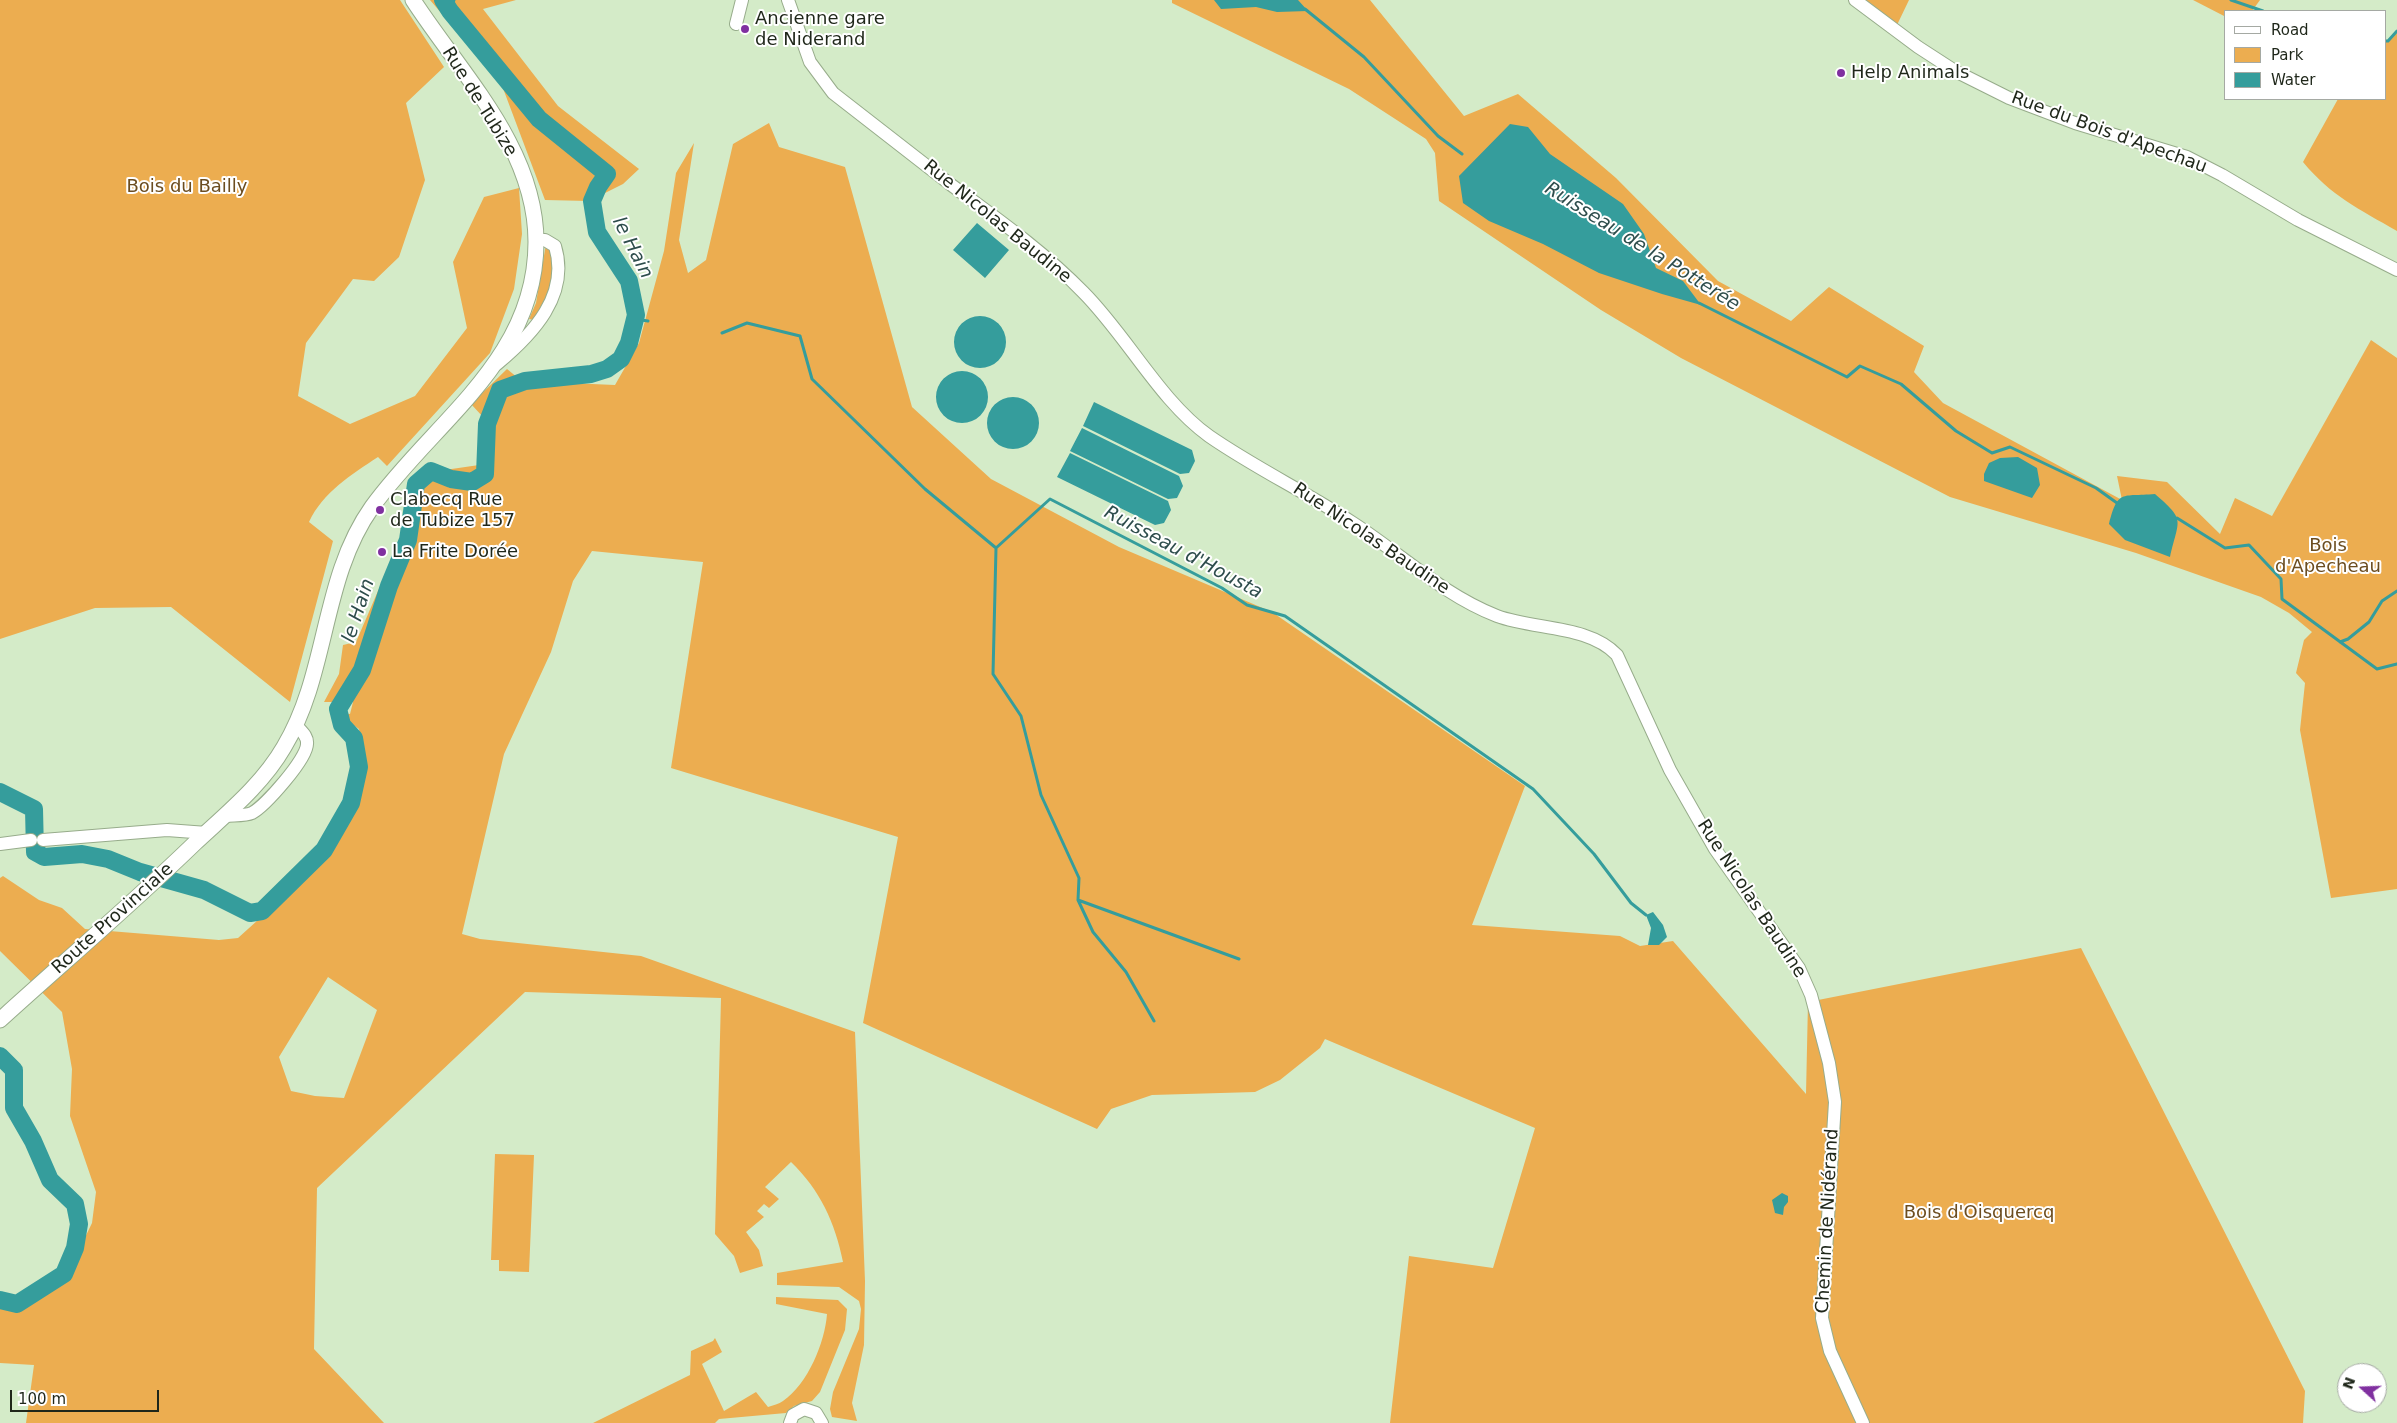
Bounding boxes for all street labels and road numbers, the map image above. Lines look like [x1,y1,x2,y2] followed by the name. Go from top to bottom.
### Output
[437,43,521,161] street label: Rue de Tubize
[2008,87,2210,179] street label: Rue du Bois d'Apechau
[919,156,1075,288] street label: Rue Nicolas Baudine
[1289,479,1453,599] street label: Rue Nicolas Baudine
[1692,816,1810,982] street label: Rue Nicolas Baudine
[48,859,178,979] street label: Route Provinciale
[1812,1128,1844,1314] street label: Chemin de Nidérand

